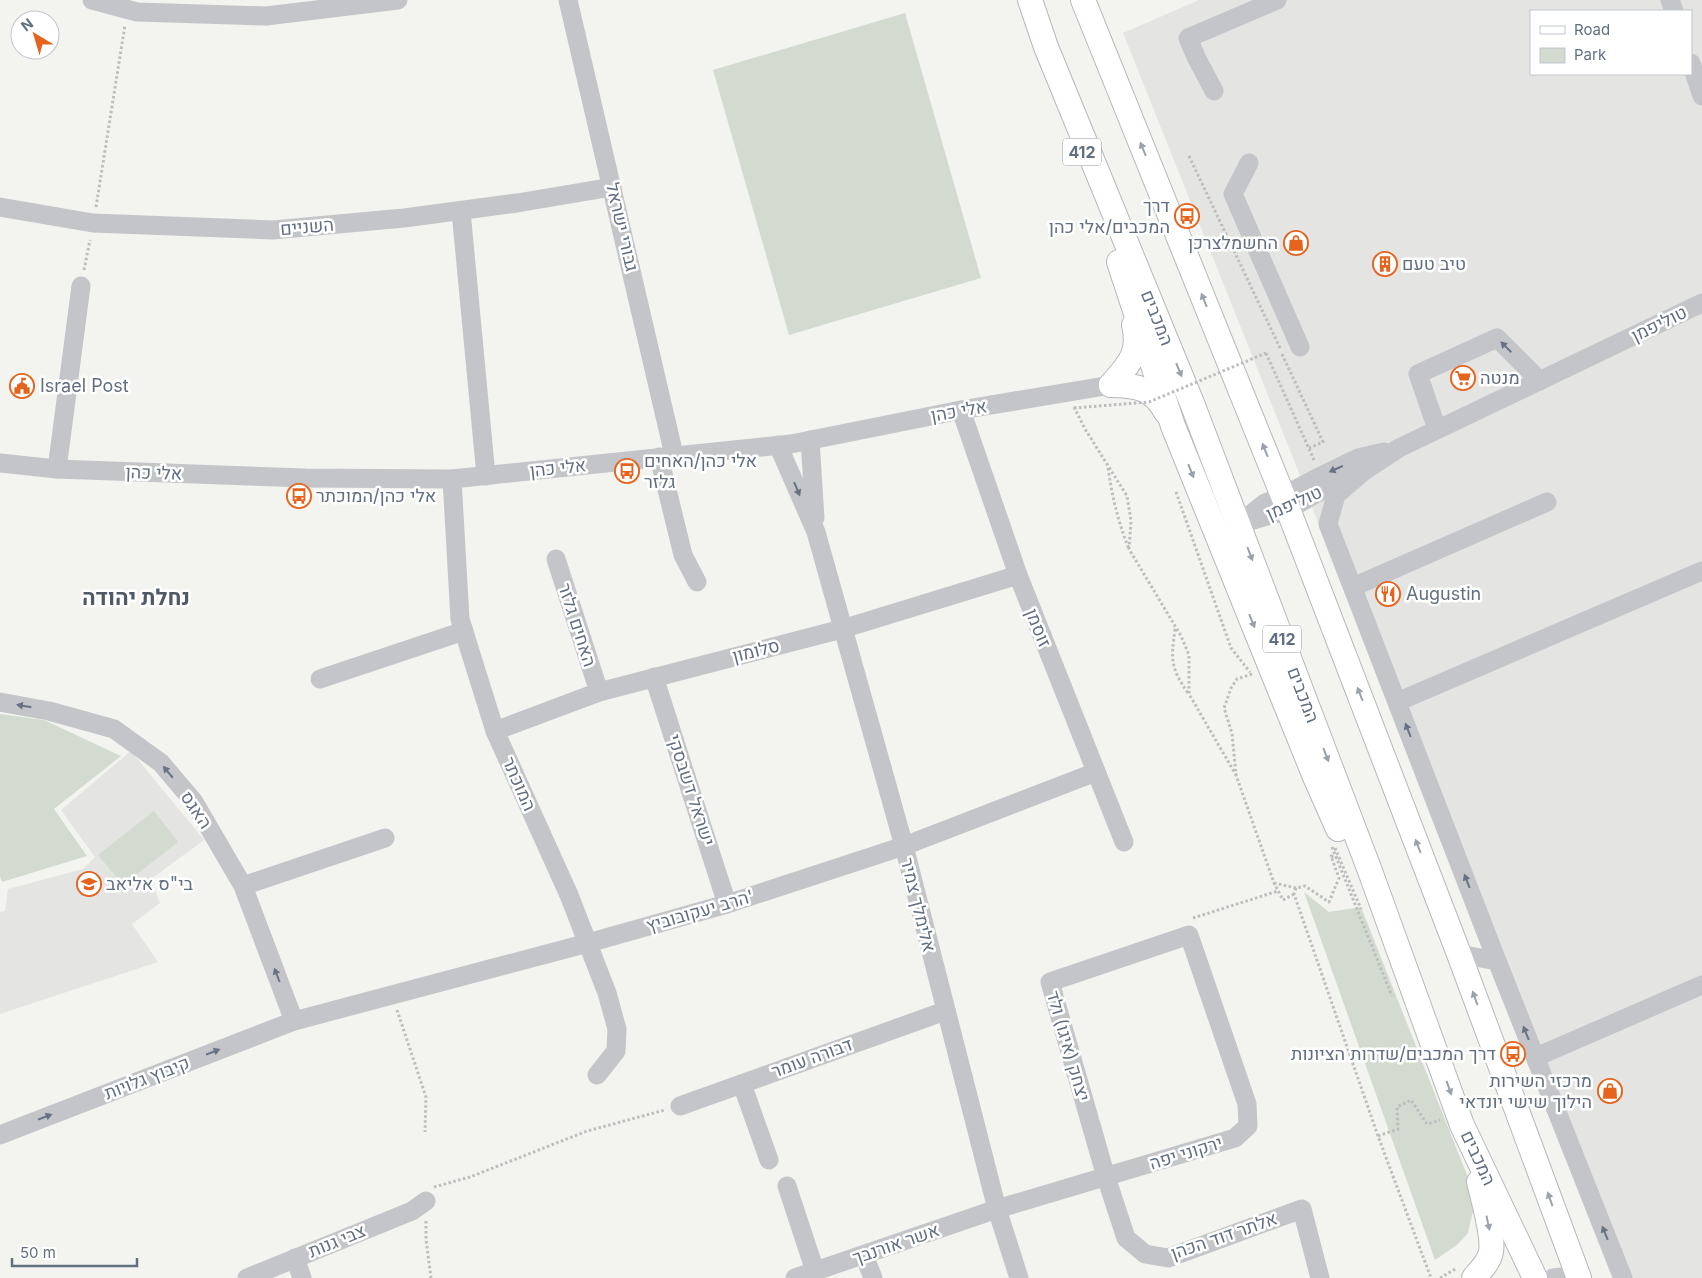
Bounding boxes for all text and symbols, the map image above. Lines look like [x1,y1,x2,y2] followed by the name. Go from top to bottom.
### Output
[10,10,60,60] north arrow
[1530,10,1692,75] legend
[17,14,36,34] text: N
[1574,20,1610,39] text: Road
[1574,45,1607,64] text: Park
[1063,138,1101,166] road number: 412
[1139,141,1147,156] one-way arrow
[602,180,643,273] street label: גבורי ישראל
[1049,195,1170,237] place label: דרך המכבים/אלי כהן
[1174,203,1200,229] bus stop icon: דרך המכבים/אלי כהן
[279,214,335,239] street label: השניים
[1283,230,1309,256] shop icon: החשמלצרכן
[1188,232,1278,253] place label: החשמלצרכן
[1372,251,1398,277] building icon: טיב טעם
[1402,253,1466,274] place label: טיב טעם
[1137,287,1178,349] street label: המכבים
[1200,292,1208,307] one-way arrow
[1628,301,1690,346] street label: טוליפמן
[1500,341,1512,353] one-way arrow
[1175,363,1183,377] one-way arrow
[1450,365,1476,391] supermarket icon: מנטה
[1480,367,1520,388] place label: מנטה
[9,373,35,399] public building icon: Israel Post
[40,375,129,396] place label: Israel Post
[929,395,989,426] street label: אלי כהן
[1260,443,1268,458] one-way arrow
[644,450,757,492] place label: אלי כהן/האחים גלזר
[529,454,587,481] street label: אלי כהן
[614,458,640,484] bus stop icon: אלי כהן/האחים גלזר
[125,461,183,484] street label: אלי כהן
[1187,464,1195,479] one-way arrow
[1329,465,1343,473] one-way arrow
[1263,481,1325,524] street label: טוליפמן
[793,482,801,496] one-way arrow
[286,483,312,509] bus stop icon: אלי כהן/המוכתר
[316,485,436,506] place label: אלי כהן/המוכתר
[1246,547,1254,562] one-way arrow
[554,581,601,669] street label: האחים גלזר
[1375,581,1401,607] restaurant icon: Augustin
[1406,583,1481,604] place label: Augustin
[82,584,190,610] district label: נחלת יהודה
[1021,605,1056,650] street label: זוסמן
[1249,614,1256,629] one-way arrow
[1263,626,1301,652] road number: 412
[730,635,782,667] street label: סלומון
[1283,664,1324,726] street label: המכבים
[1355,687,1363,701] one-way arrow
[15,702,31,710] one-way arrow
[1404,722,1412,737] one-way arrow
[664,732,719,848] street label: ישראל דשבסקי
[1322,748,1330,763] one-way arrow
[498,753,541,814] street label: המוכתר
[163,765,174,778] one-way arrow
[176,787,216,832] street label: האגס
[1413,839,1421,853] one-way arrow
[897,856,940,954] street label: אלימלך צמיר
[76,871,102,897] school or university icon: בי"ס אליאב
[106,873,194,894] place label: בי"ס אליאב
[1463,874,1470,889] one-way arrow
[644,885,756,936] street label: הרב יעקובוביץ'
[273,967,281,982] one-way arrow
[1043,988,1094,1103] street label: יצחק (איגו) ולד
[1471,990,1479,1005] one-way arrow
[1522,1025,1530,1040] one-way arrow
[768,1033,855,1082] street label: דבורה עומר
[1500,1041,1526,1067] bus stop icon: דרך המכבים/שדרות הציונות
[1291,1043,1496,1064] place label: דרך המכבים/שדרות הציונות
[206,1048,221,1056] one-way arrow
[101,1052,192,1103] street label: קיבוץ גלויות
[1459,1070,1592,1112] place label: מרכזי השירות הילוך שישי יונדאי
[1597,1078,1623,1104] shop icon: מרכזי השירות הילוך שישי יונדאי
[1445,1081,1453,1096] one-way arrow
[38,1113,53,1121] one-way arrow
[1457,1127,1500,1189] street label: המכבים
[1147,1132,1225,1174] street label: ירקוני יפה
[1546,1192,1553,1207] one-way arrow
[1168,1208,1280,1264] street label: אלתר דוד הכהן
[1484,1215,1492,1230] one-way arrow
[850,1219,942,1268] street label: אשר אורנבך
[305,1220,369,1261] street label: צבי גנות
[1601,1225,1609,1240] one-way arrow
[12,1236,138,1268] scale bar
[20,1243,56,1262] text: 50 m

